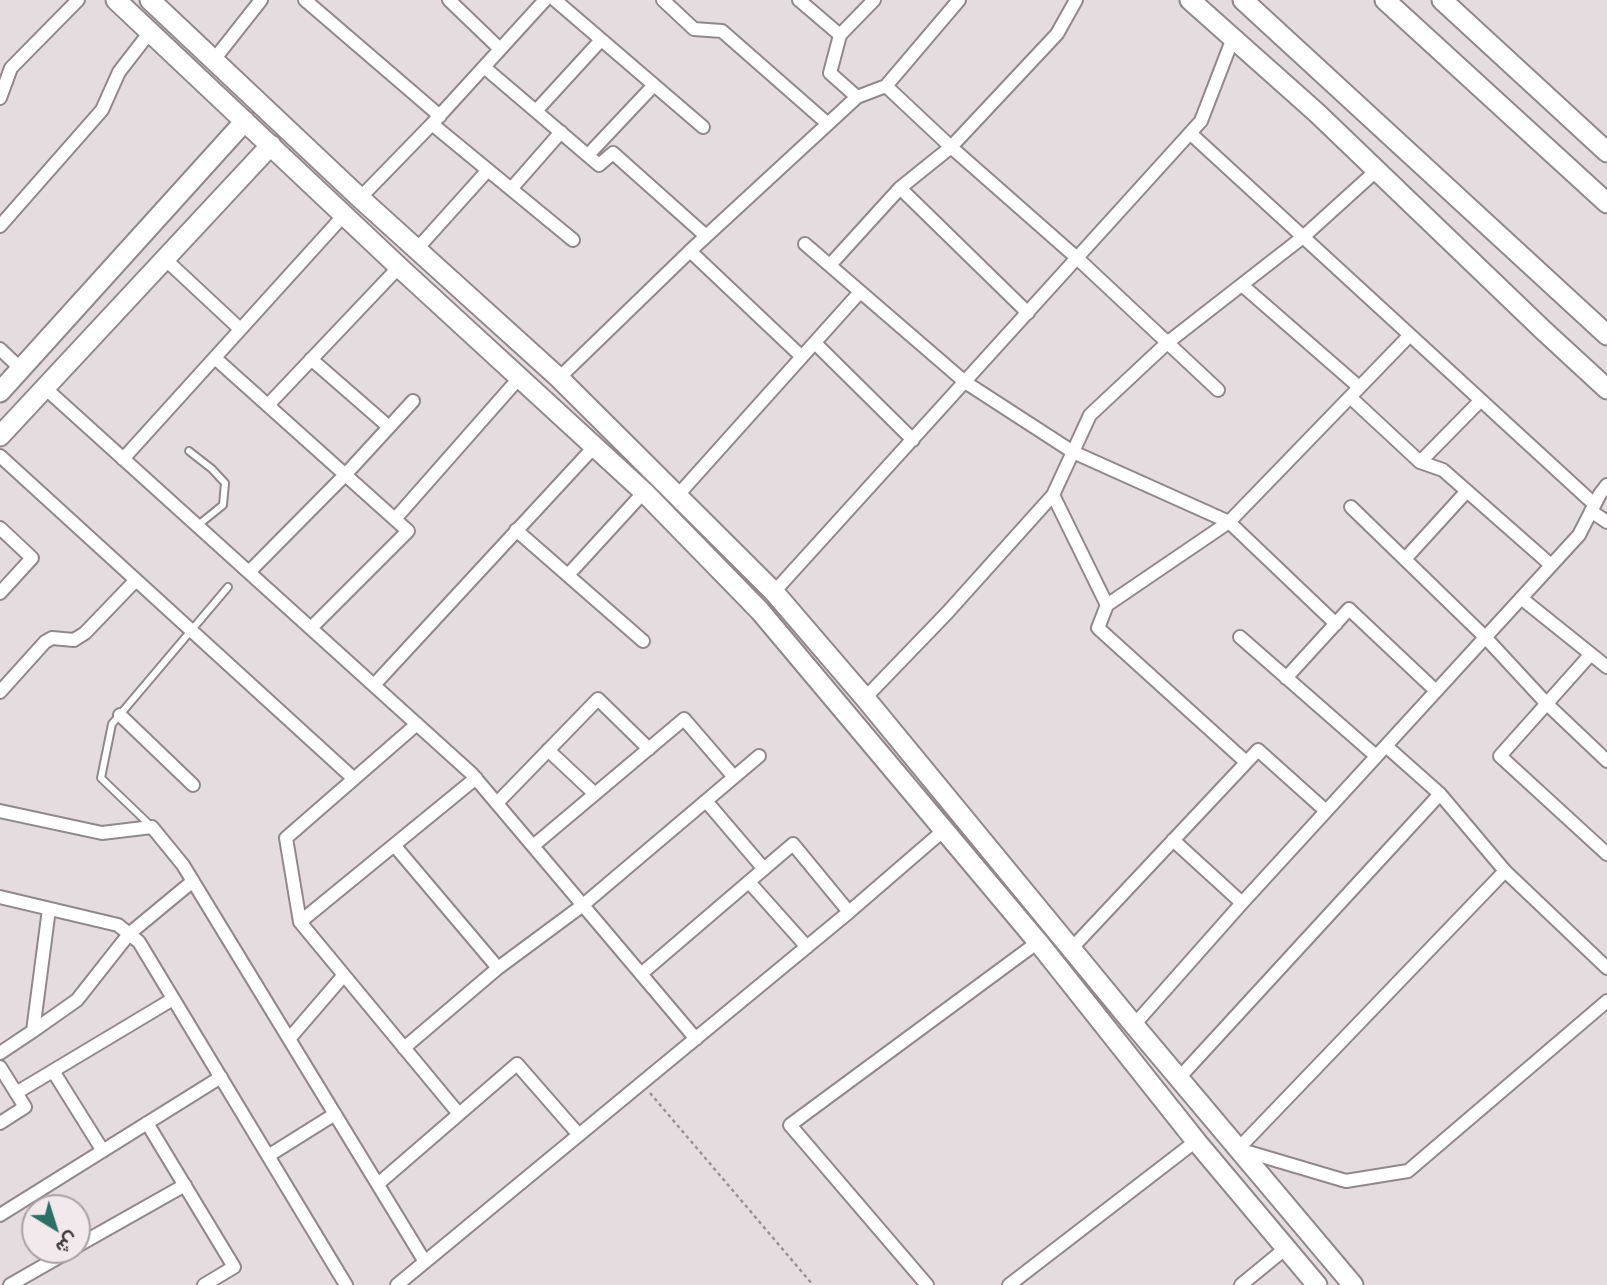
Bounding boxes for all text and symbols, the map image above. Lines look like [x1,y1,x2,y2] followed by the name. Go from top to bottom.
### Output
[21,1194,91,1264] north arrow
[51,1227,84,1260] text: ش

